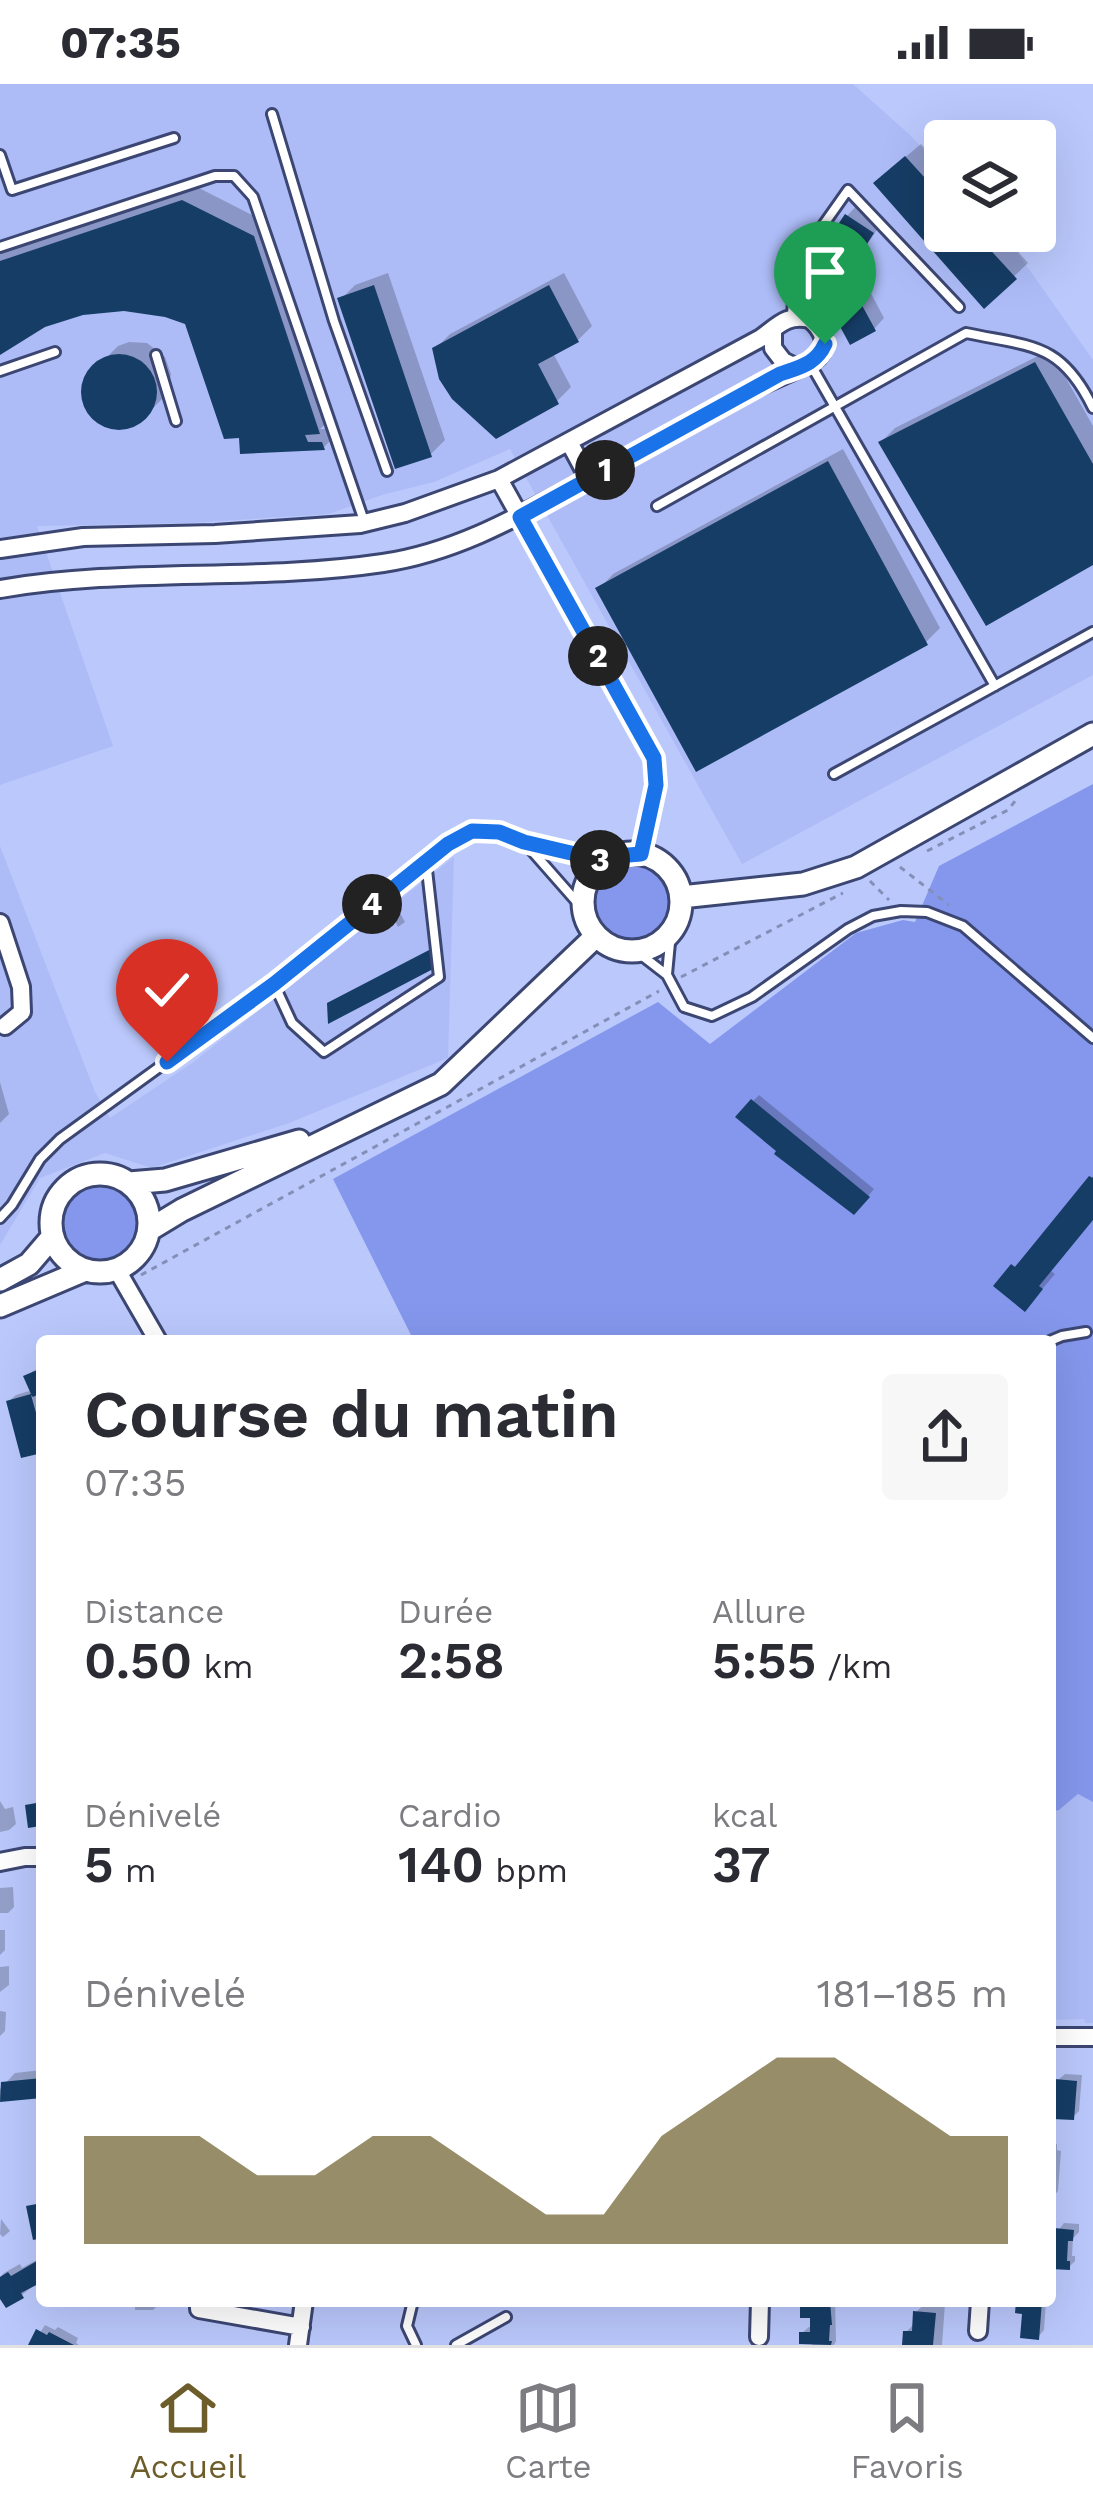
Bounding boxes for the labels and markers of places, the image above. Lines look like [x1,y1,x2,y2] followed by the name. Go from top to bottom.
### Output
[774,221,876,344] pin
[575,440,635,500] pin: 1
[568,626,628,686] pin: 2
[570,830,630,890] pin: 3
[342,874,402,934] pin: 4
[116,939,218,1062] pin

